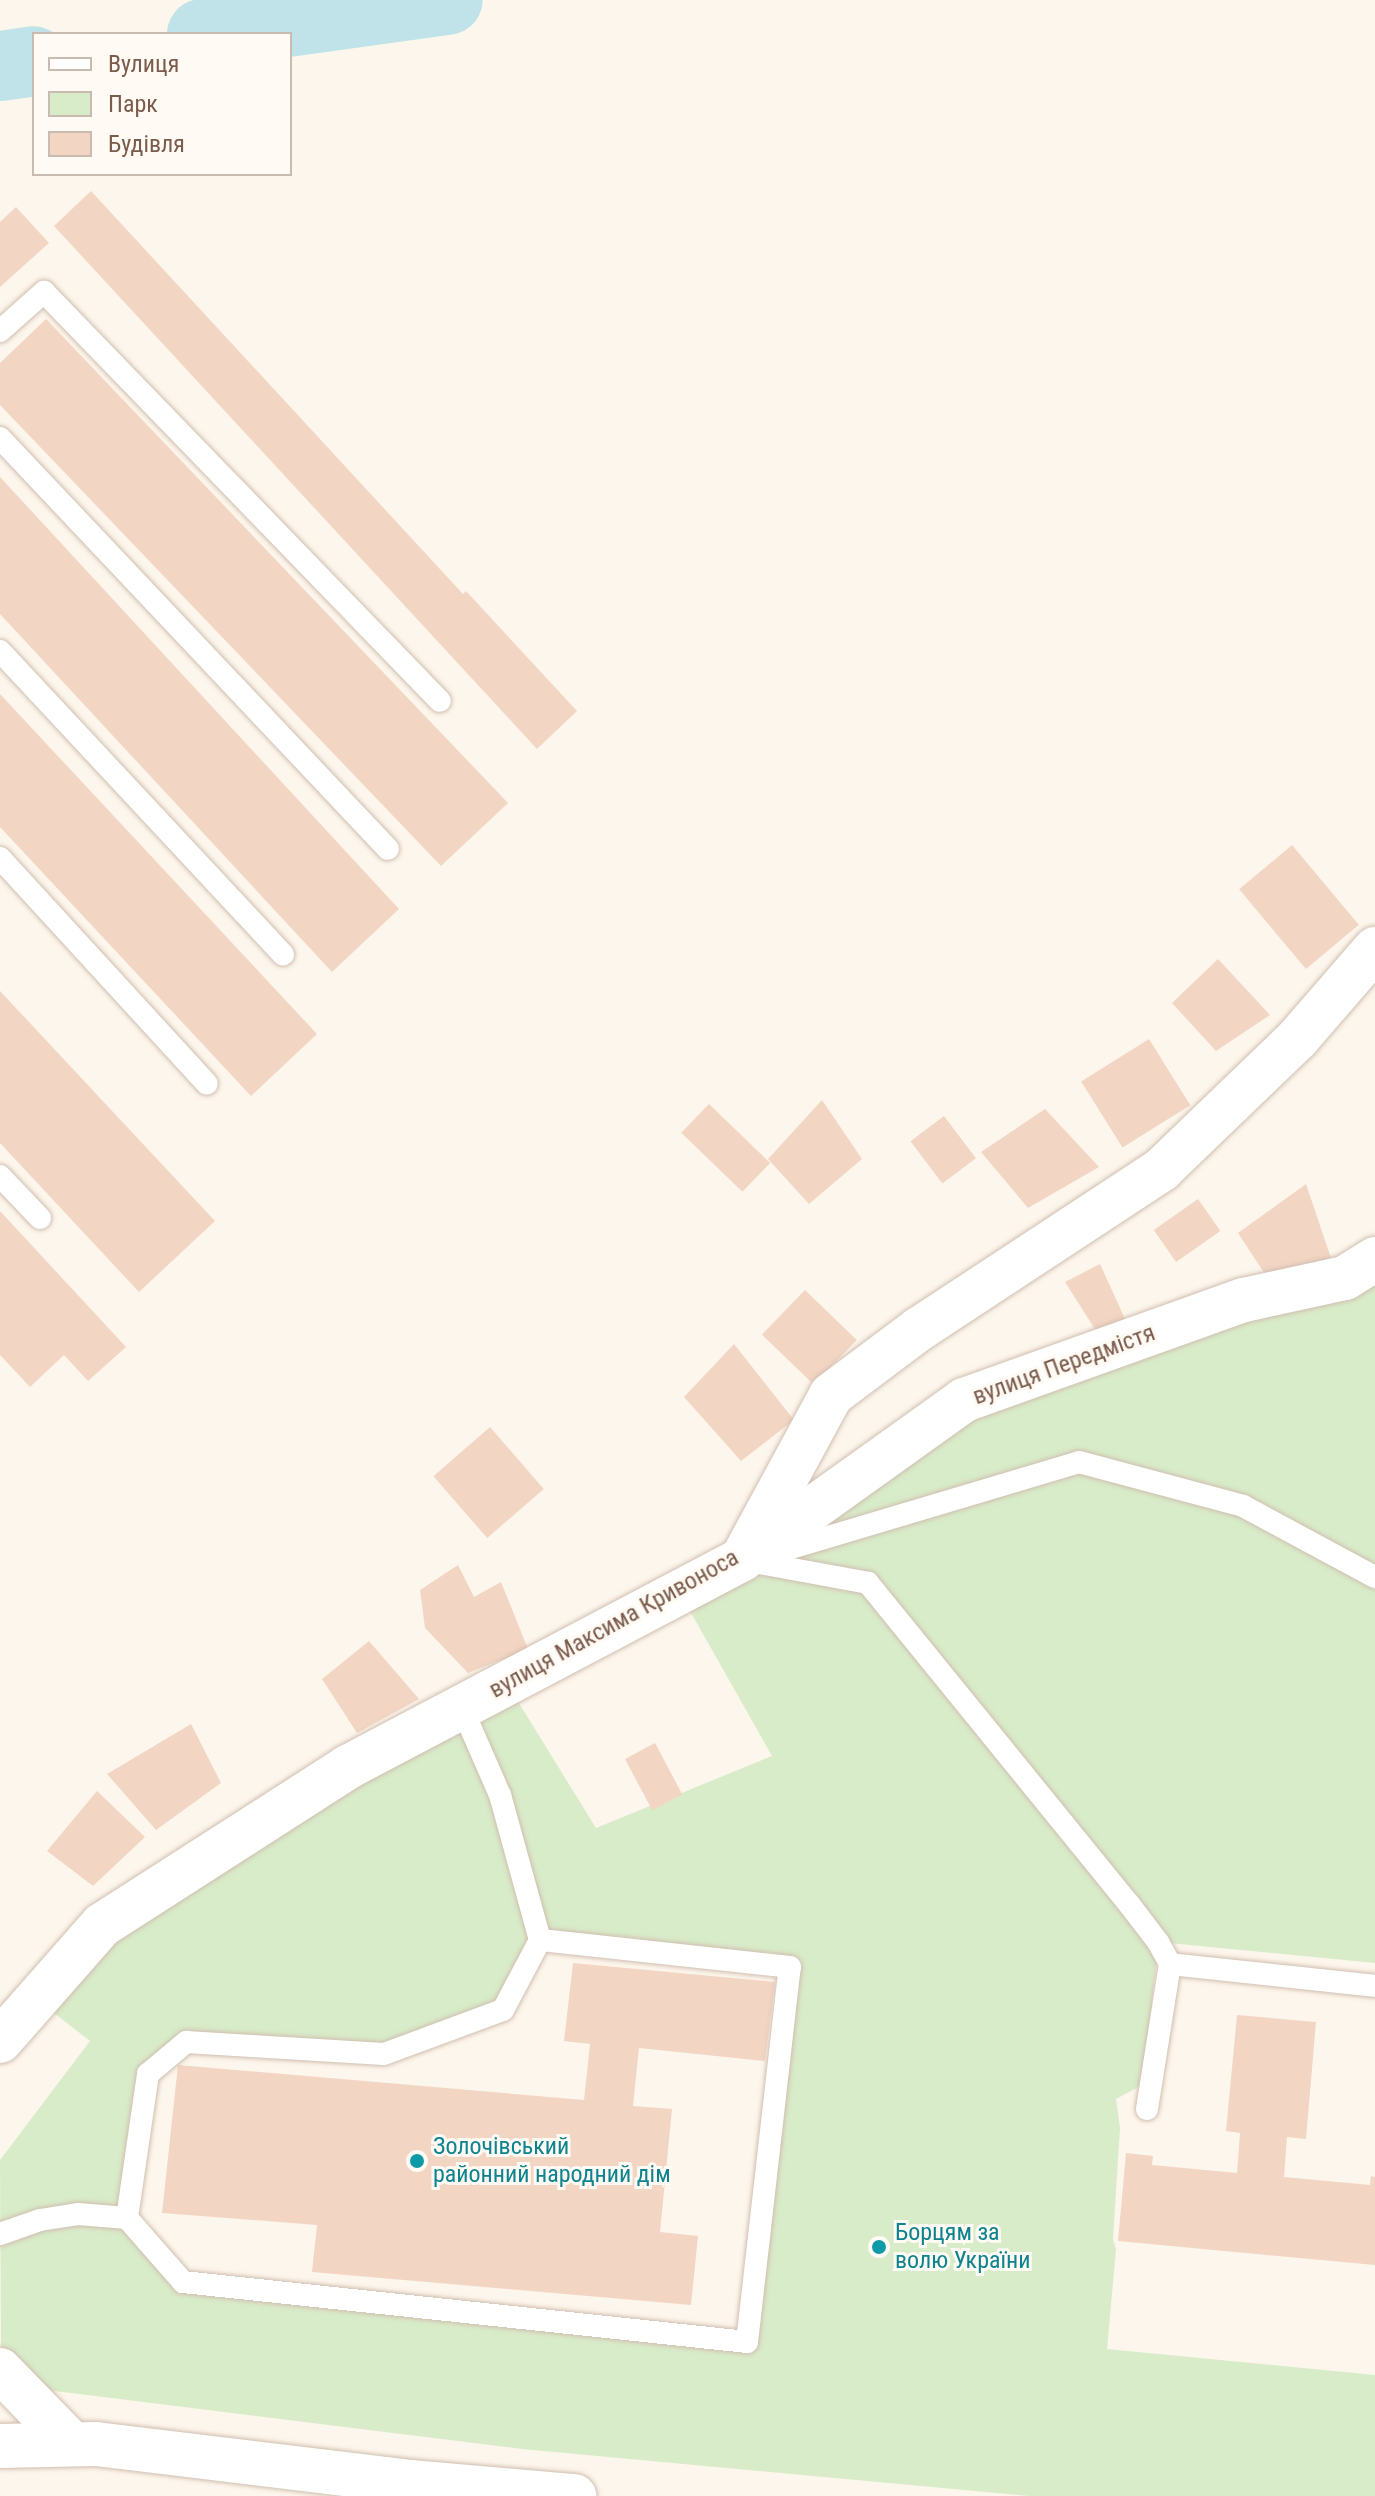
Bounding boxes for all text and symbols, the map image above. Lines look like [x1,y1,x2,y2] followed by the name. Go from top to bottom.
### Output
[32,32,292,176] legend
[108,50,179,78] text: Вулиця
[108,90,158,118] text: Парк
[108,130,185,158] text: Будівля
[969,1319,1159,1411] street label: вулиця Передмістя
[484,1543,744,1705] street label: вулиця Максима Кривоноса
[433,2133,671,2189] place label: Золочівський районний народний дім
[408,2152,426,2170] marker: Золочівський районний народний дім
[895,2219,1031,2275] place label: Борцям за волю України
[870,2238,888,2256] marker: Борцям за волю України

